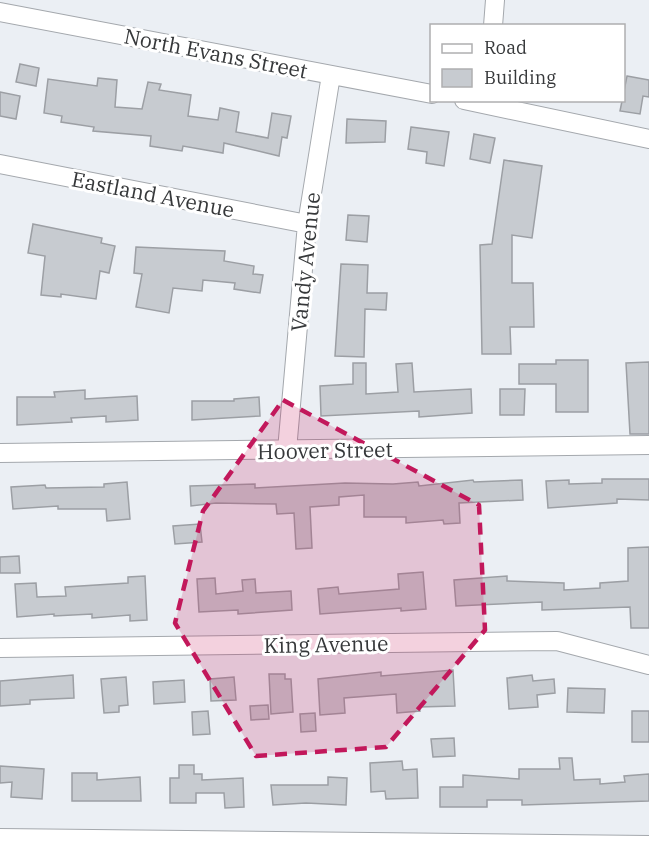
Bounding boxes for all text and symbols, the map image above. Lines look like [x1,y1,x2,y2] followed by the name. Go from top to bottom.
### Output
[122,21,310,85] street label: North Evans Street
[430,24,625,102] legend
[484,36,527,59] text: Road
[484,66,556,89] text: Building
[69,165,237,223] street label: Eastland Avenue
[284,191,326,333] street label: Vandy Avenue
[257,435,393,465] street label: Hoover Street
[263,629,389,659] street label: King Avenue

